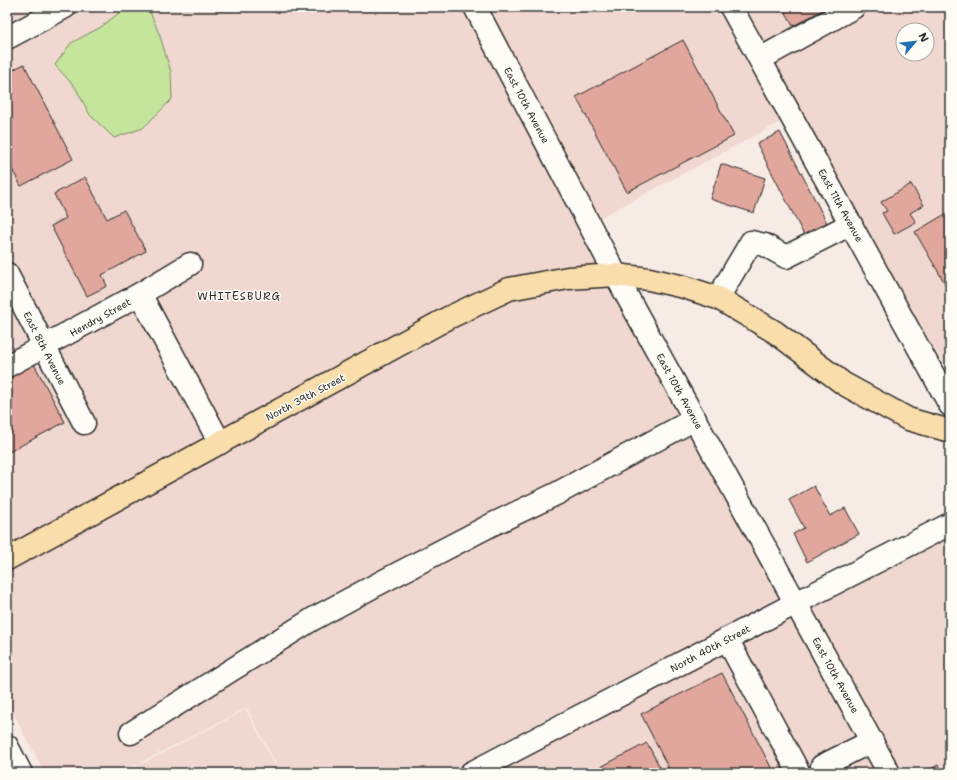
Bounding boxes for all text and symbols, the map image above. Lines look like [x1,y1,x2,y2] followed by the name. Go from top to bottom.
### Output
[895,22,935,62] north arrow
[915,30,932,45] text: N
[501,65,552,146] street label: East 10th Avenue
[815,166,866,244] street label: East 11th Avenue
[197,289,281,304] district label: WHITESBURG
[67,295,133,340] street label: Hendry Street
[20,309,69,387] street label: East 8th Avenue
[653,351,706,432] street label: East 10th Avenue
[263,371,347,424] street label: North 39th Street
[668,622,753,675] street label: North 40th Street
[809,635,862,716] street label: East 10th Avenue

